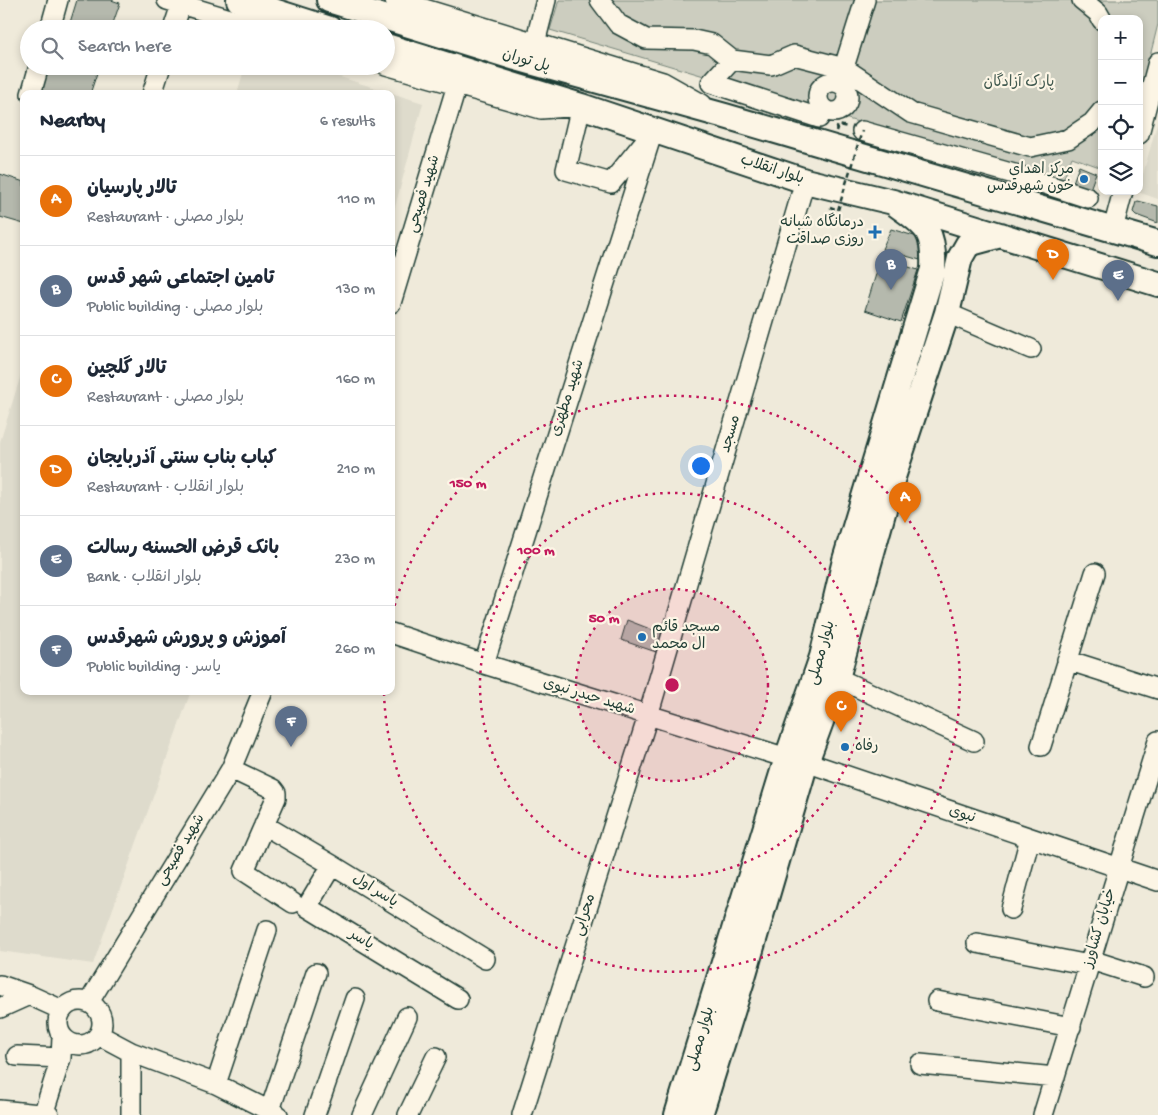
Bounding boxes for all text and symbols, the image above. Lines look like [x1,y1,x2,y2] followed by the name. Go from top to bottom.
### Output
[1098,15,1143,195] map controls
[1098,15,1143,60] button: +
[20,20,395,75] search box
[38,34,66,62] icon: search
[78,36,172,59] text: Search here
[500,46,552,76] street label: پل توران
[1098,60,1143,105] button: −
[984,72,1054,92] park label: پارک آزادگان
[1098,105,1143,150] button: locate
[40,110,105,135] text: Nearby
[320,113,375,132] text: 6 results
[1098,150,1143,195] button: layers
[738,151,806,189] street label: بلوار انقلاب
[404,153,444,235] street label: شهید فصیحی
[987,161,1074,196] place label: مرکز اهدای خون شهرقدس
[1078,173,1090,185] marker: مرکز اهدای خون شهرقدس
[87,178,177,201] text: تالار پارسیان
[51,191,61,210] text: A
[338,191,375,210] text: 110 m
[87,209,244,228] text: Restaurant · بلوار مصلی
[780,212,864,249] place label: درمانگاه شبانه روزی صداقت
[868,225,882,239] marker: درمانگاه شبانه روزی صداقت
[1037,239,1069,280] pin: D
[875,249,907,290] pin: B
[1102,260,1134,301] pin: E
[87,268,274,291] text: تامین اجتماعی شهر قدس
[52,281,60,300] text: B
[336,281,375,300] text: 130 m
[87,299,264,318] text: Public building · بلوار مصلی
[547,357,589,439] street label: شهید مطهری
[87,358,166,381] text: تالار گلچین
[52,371,60,390] text: C
[336,371,375,390] text: 160 m
[87,389,244,408] text: Restaurant · بلوار مصلی
[717,413,745,455] street label: مسجد
[87,448,277,471] text: کباب بناب سنتی آذربایجان
[688,453,714,479] your location
[51,461,61,480] text: D
[336,461,375,480] text: 210 m
[449,475,487,493] text: 150 m
[87,479,244,498] text: Restaurant · بلوار انقلاب
[889,482,921,523] pin: A
[87,538,279,561] text: بانک قرض الحسنه رسالت
[516,542,555,560] text: 100 m
[51,551,61,570] text: E
[335,551,375,570] text: 230 m
[87,569,202,588] text: Bank · بلوار انقلاب
[589,610,620,628] text: 50 m
[652,619,720,654] place label: مسجد قائم ال محمد
[804,619,840,687] street label: بلوار مصلی
[87,628,286,651] text: آموزش و پرورش شهرقدس
[636,631,648,643] marker: مسجد قائم ال محمد
[52,641,60,660] text: F
[335,641,375,660] text: 260 m
[87,659,221,678] text: Public building · یاسر
[541,674,637,720] street label: شهید حیدر نبوی
[663,676,681,694] centre of rings
[825,691,857,732] pin: C
[275,706,307,747] pin: F
[855,738,879,756] place label: رفاه
[839,741,851,753] marker: رفاه
[946,802,978,828] street label: نبوی
[153,811,209,889] street label: شهید فصیحی
[349,870,401,912] street label: یاسر اول
[1079,886,1121,971] street label: خیابان کشاورز
[570,892,600,938] street label: محرابی
[343,924,377,954] street label: یاسر
[683,1005,719,1073] street label: بلوار مصلی

